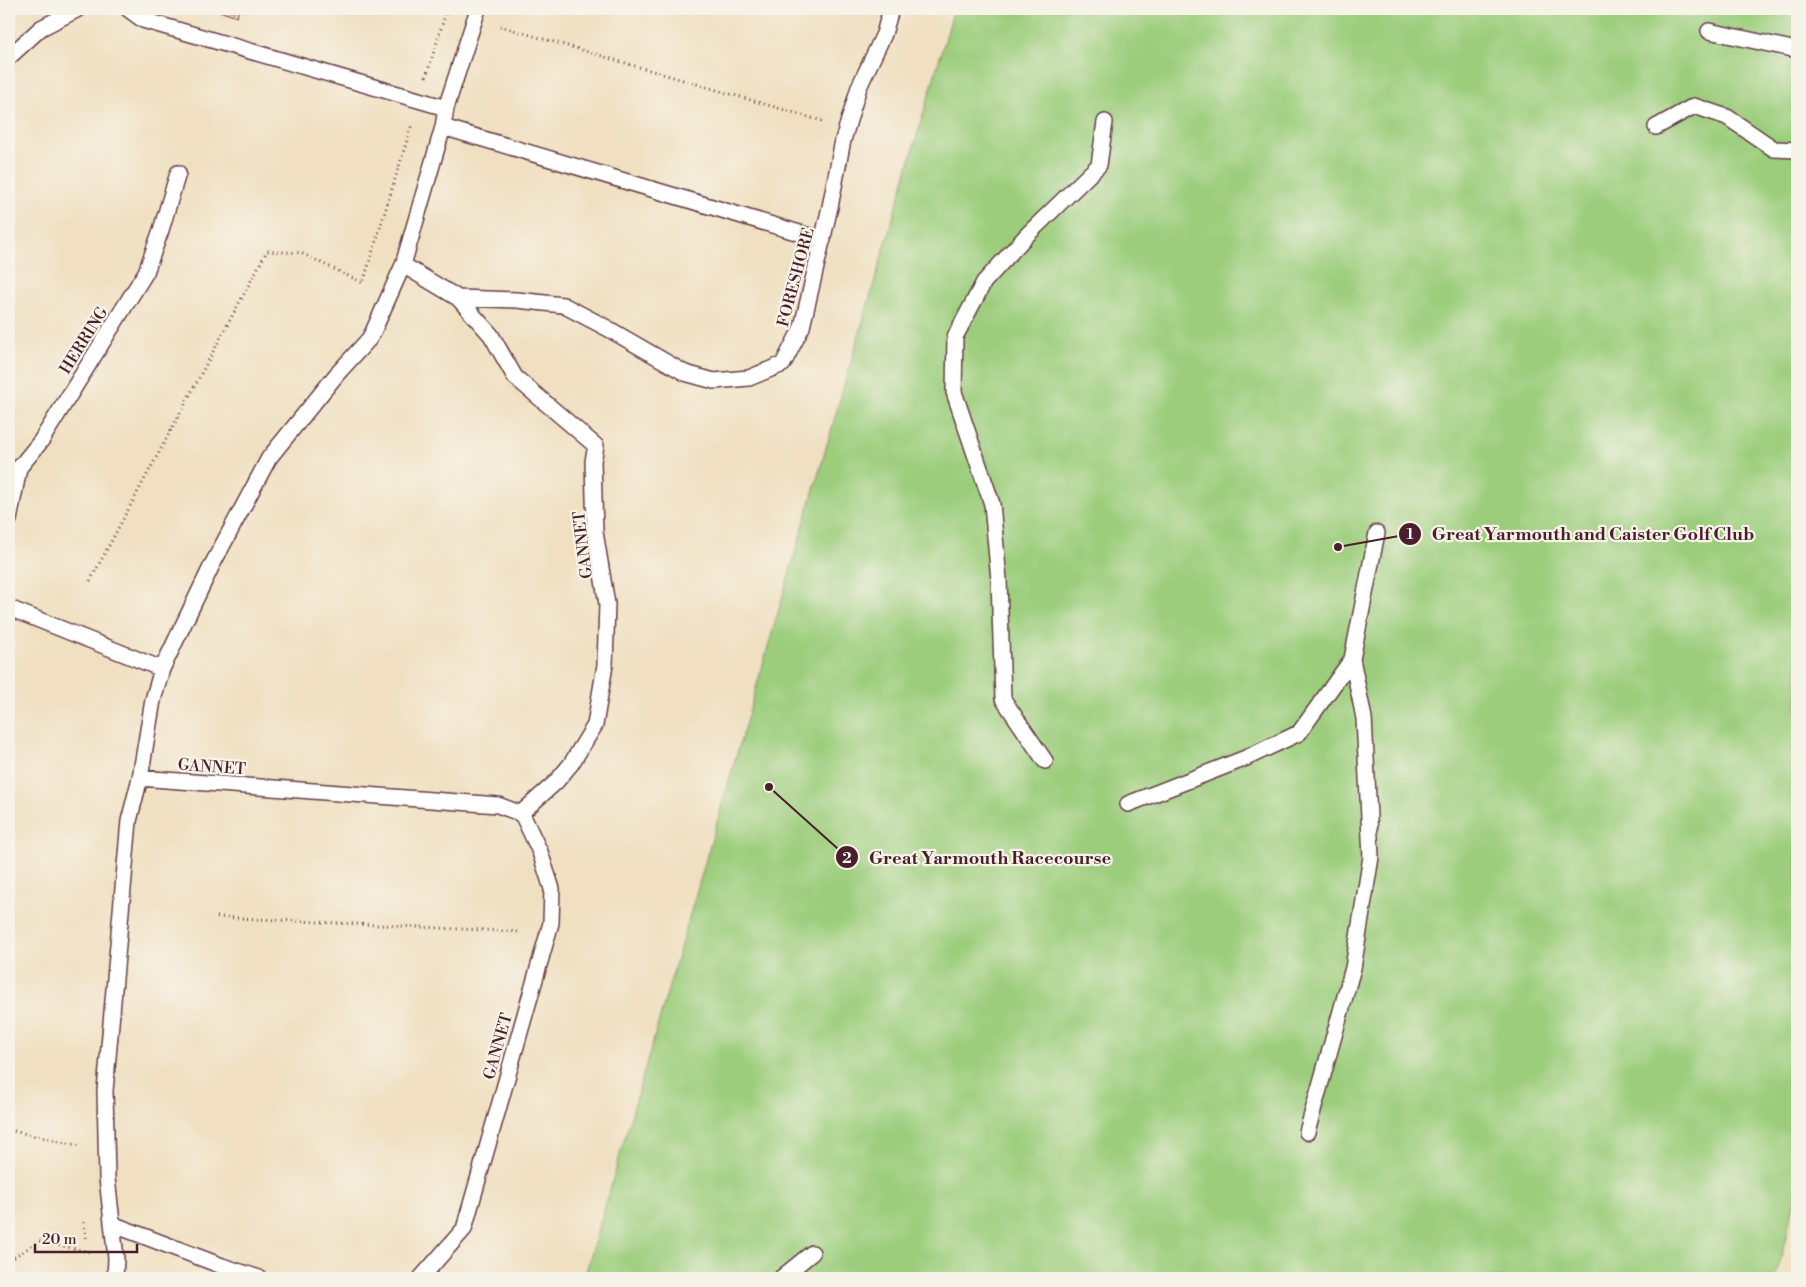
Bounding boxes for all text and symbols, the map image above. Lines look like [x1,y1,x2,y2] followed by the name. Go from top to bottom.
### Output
[773,225,819,329] street label: FORESHORE
[55,303,112,378] street label: HERRING
[569,510,597,580] street label: GANNET
[1397,517,1765,550] callout: Great Yarmouth and Caister Golf Club
[1432,523,1754,546] text: Great Yarmouth and Caister Golf Club
[1406,525,1414,544] text: 1
[177,755,247,779] street label: GANNET
[834,841,1122,874] callout: Great Yarmouth Racecourse
[869,847,1111,870] text: Great Yarmouth Racecourse
[842,849,852,868] text: 2
[479,1011,517,1082] street label: GANNET
[35,1222,138,1254] scale bar
[42,1230,77,1249] text: 20 m

